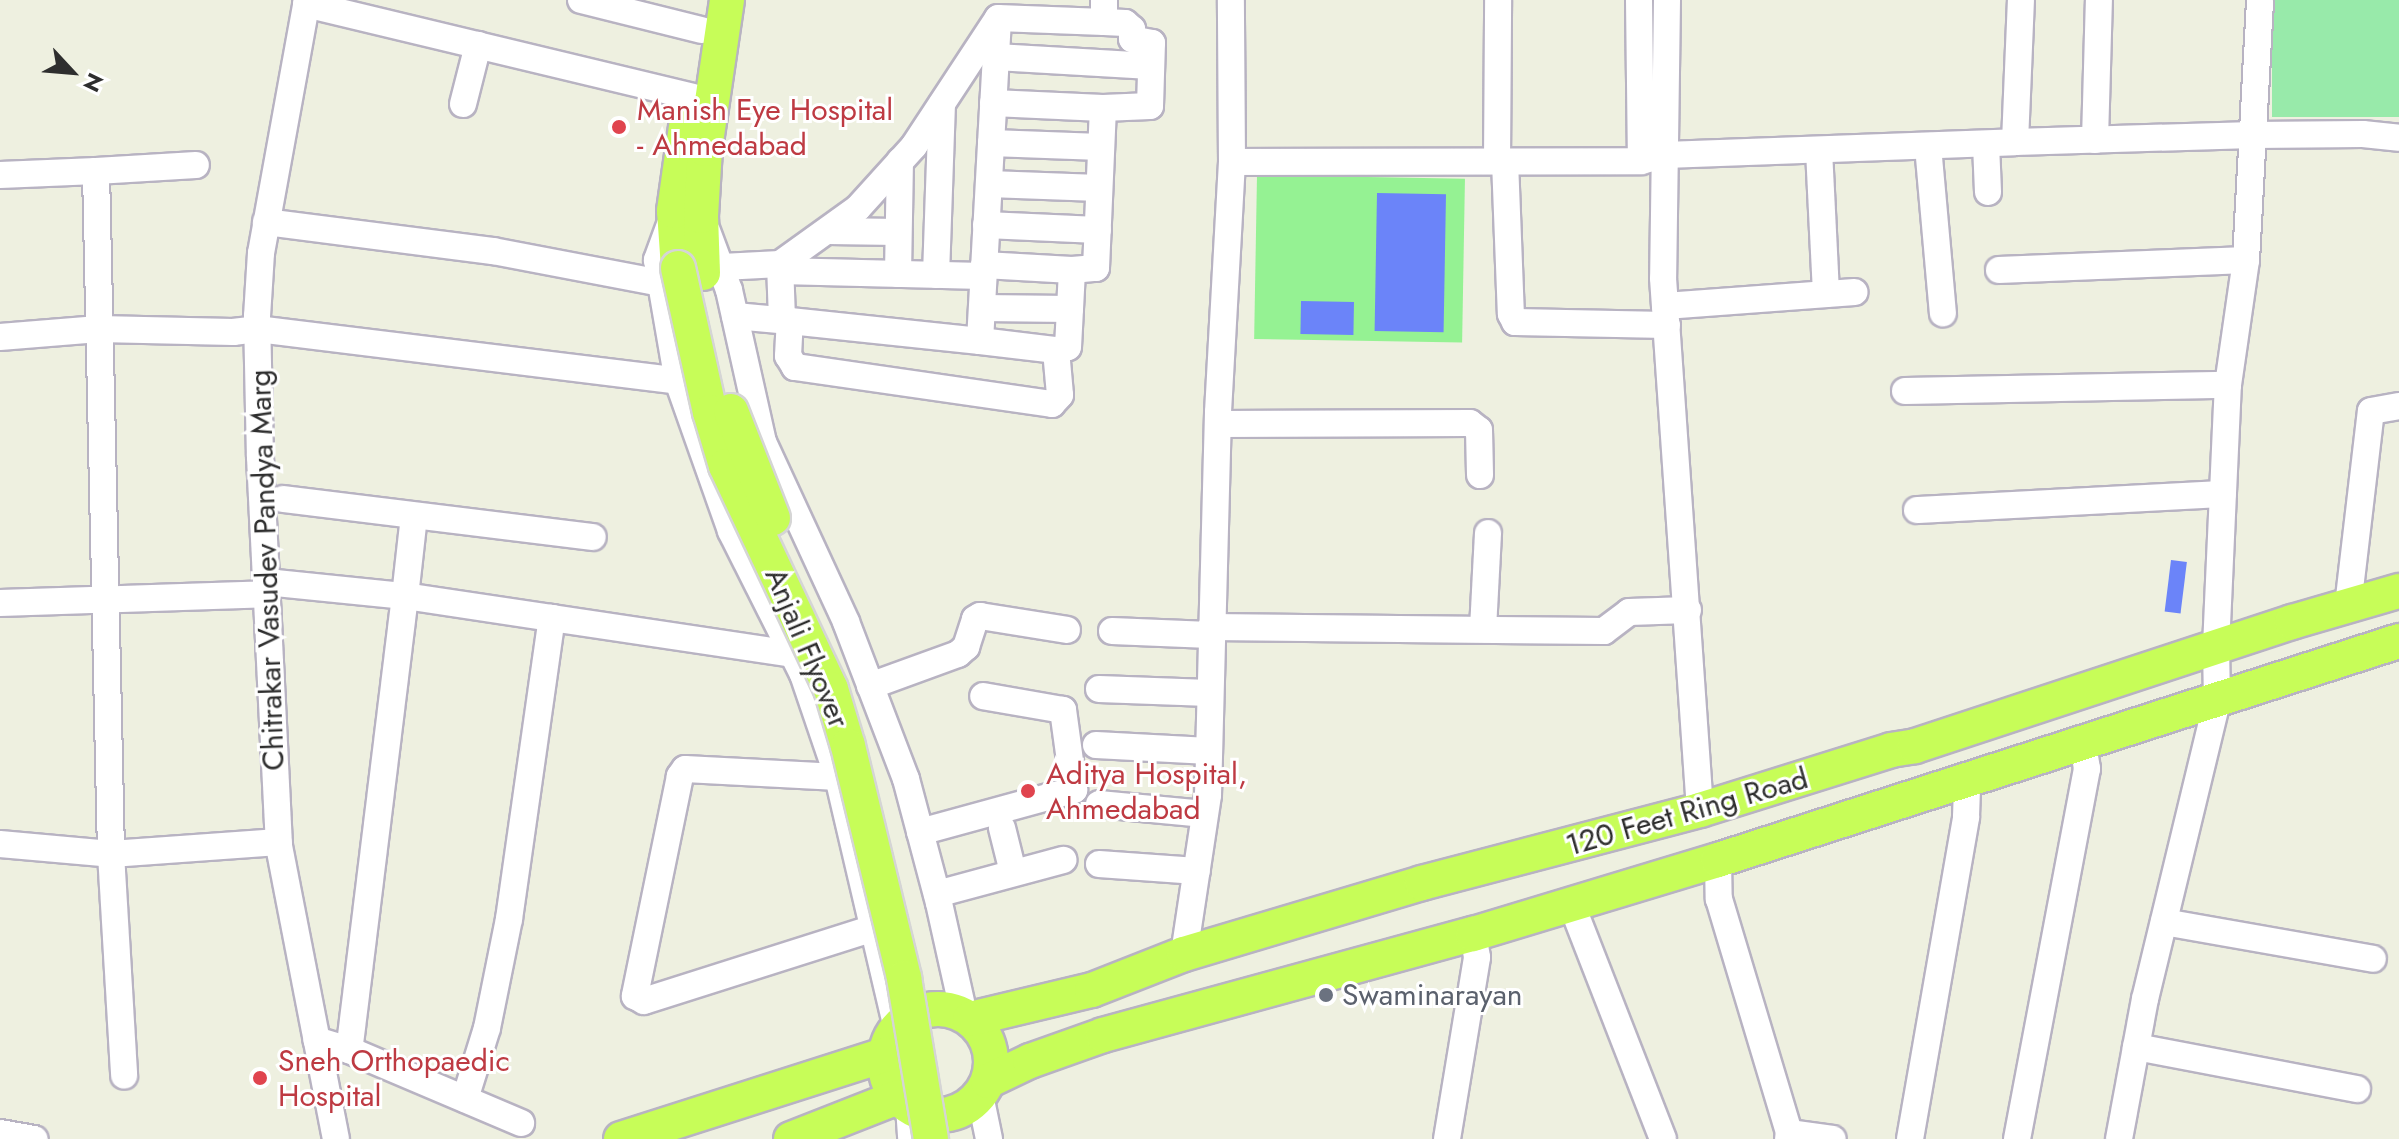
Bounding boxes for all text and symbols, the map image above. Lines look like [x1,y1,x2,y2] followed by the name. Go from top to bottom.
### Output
[32,32,112,112] north arrow
[75,68,112,97] text: N
[637,92,893,162] place label: Manish Eye Hospital - Ahmedabad
[608,116,630,138] marker: Manish Eye Hospital - Ahmedabad
[242,369,292,771] street label: Chitrakar Vasudev Pandya Marg
[757,563,857,733] street label: Anjali Flyover
[1046,756,1247,826] place label: Aditya Hospital, Ahmedabad
[1562,760,1812,864] street label: 120 Feet Ring Road
[1017,780,1039,802] marker: Aditya Hospital, Ahmedabad
[1342,977,1523,1013] place label: Swaminarayan
[1317,986,1335,1004] marker: Swaminarayan
[278,1043,510,1114] place label: Sneh Orthopaedic Hospital
[249,1067,271,1089] marker: Sneh Orthopaedic Hospital

